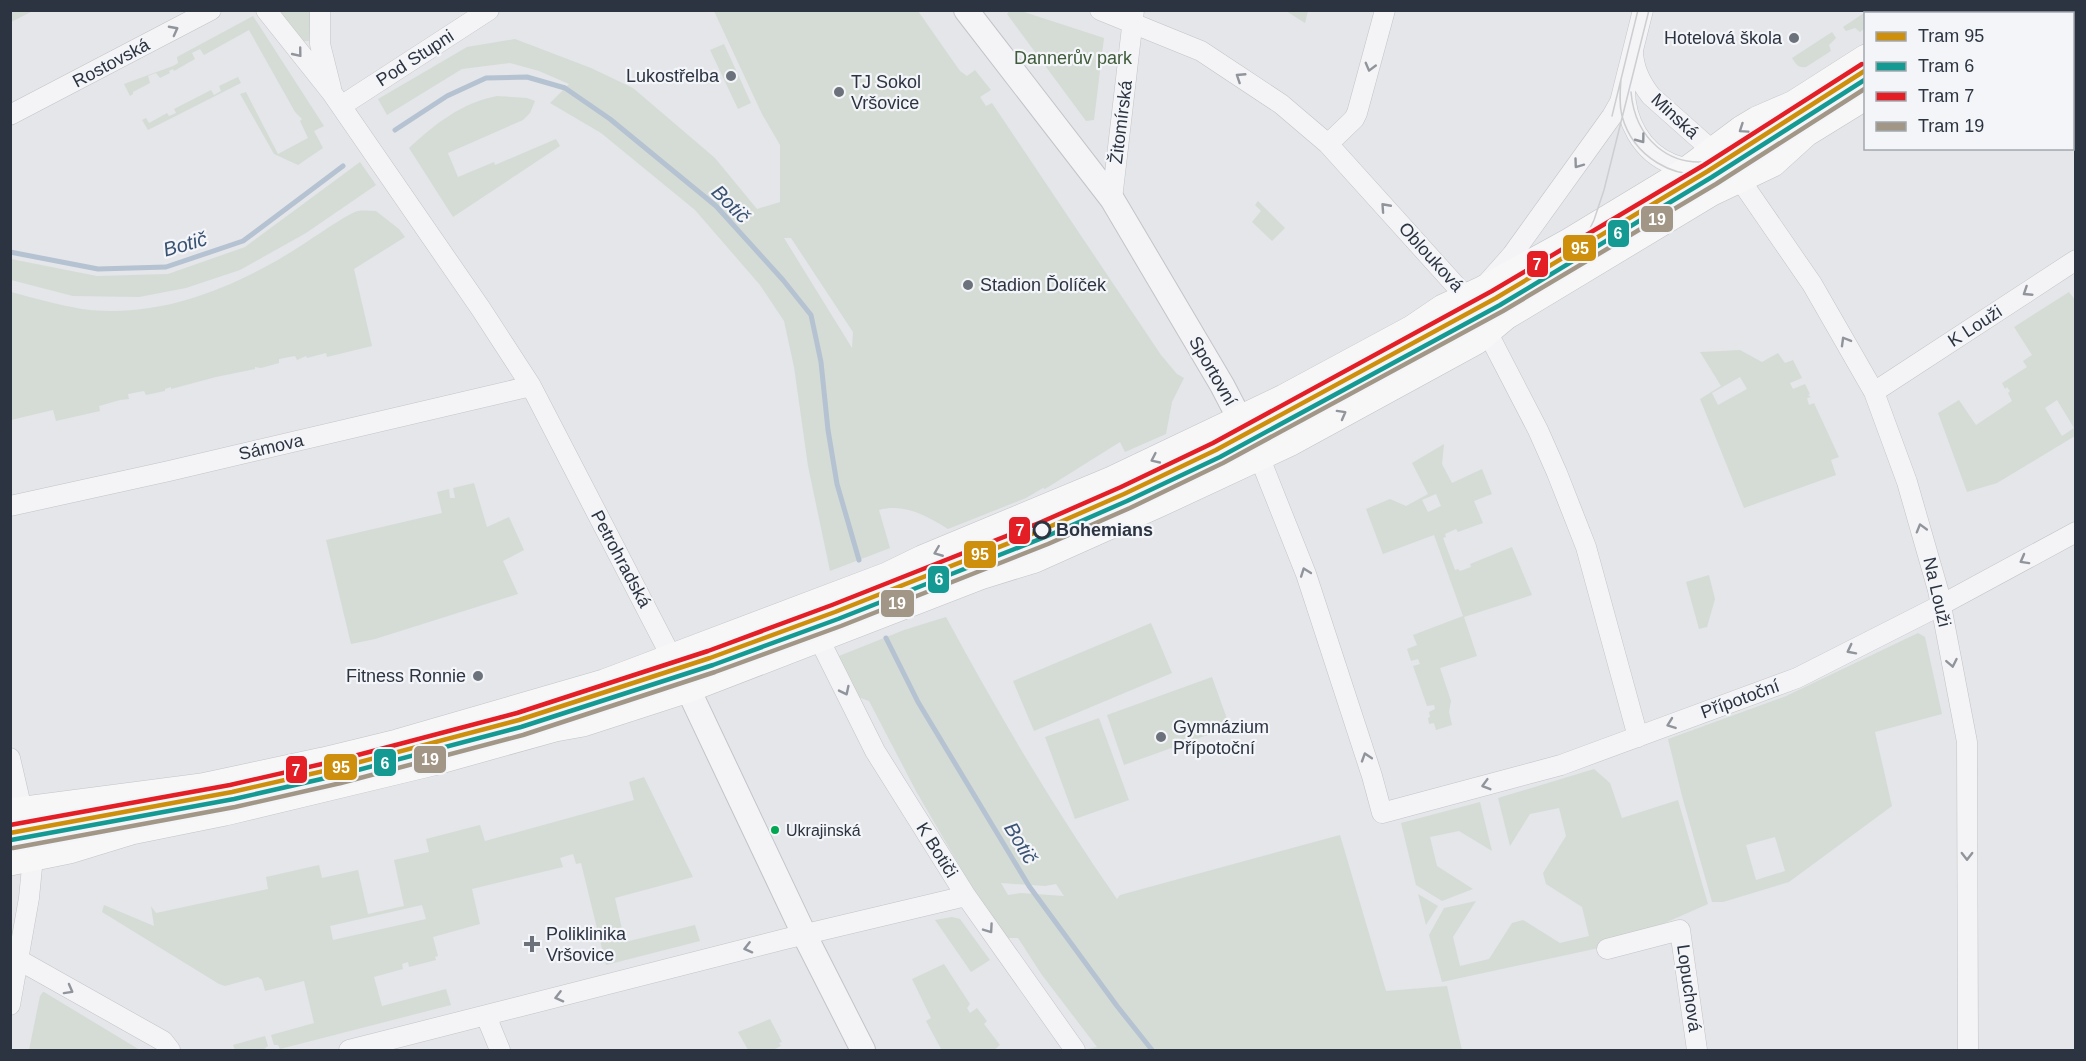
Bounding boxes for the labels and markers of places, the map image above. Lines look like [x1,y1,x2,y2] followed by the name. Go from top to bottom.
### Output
[1664,28,1783,48] place label: Hotelová škola
[1787,31,1801,45] marker: Hotelová škola
[626,66,720,86] place label: Lukostřelba
[724,69,738,83] marker: Lukostřelba
[851,72,921,113] place label: TJ Sokol Vršovice
[832,85,846,99] marker: TJ Sokol Vršovice
[980,275,1107,295] place label: Stadion Ďolíček
[961,278,975,292] marker: Stadion Ďolíček
[1056,520,1153,540] place label: Bohemians
[1033,521,1051,539] marker: Bohemians
[346,666,466,686] place label: Fitness Ronnie
[471,669,485,683] marker: Fitness Ronnie
[1173,717,1269,758] place label: Gymnázium Přípotoční
[1154,730,1168,744] marker: Gymnázium Přípotoční
[786,822,861,839] place label: Ukrajinská
[769,824,781,836] marker: Ukrajinská
[546,924,627,965] place label: Poliklinika Vršovice
[523,935,541,953] marker: Poliklinika Vršovice

